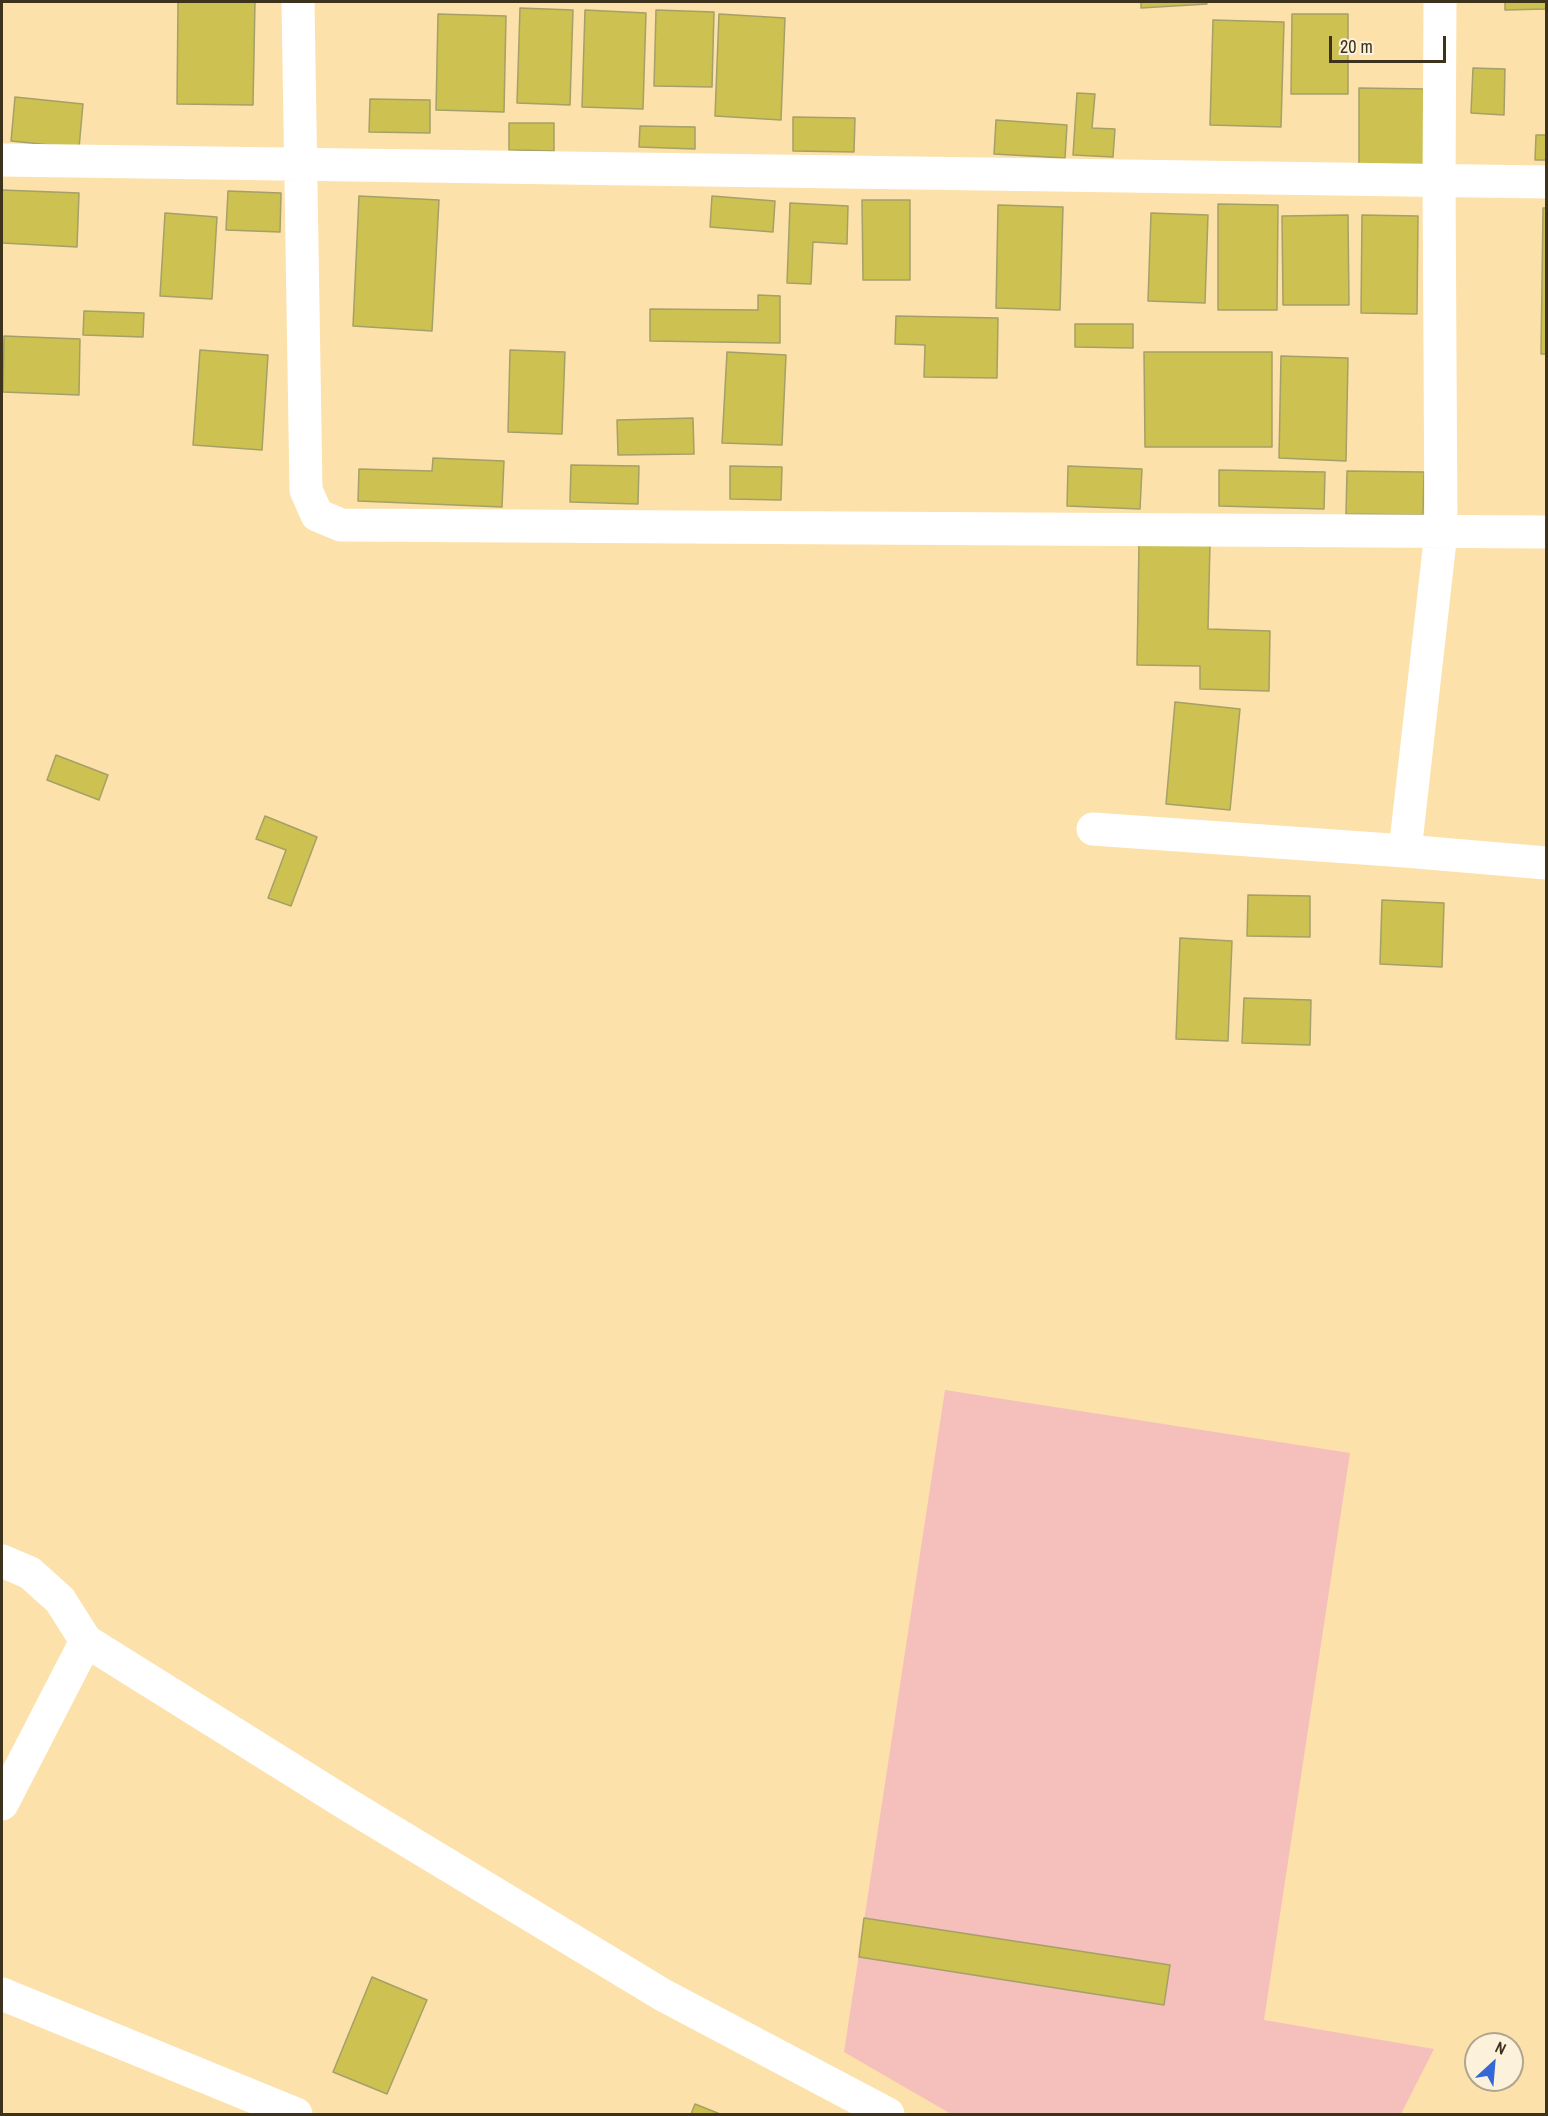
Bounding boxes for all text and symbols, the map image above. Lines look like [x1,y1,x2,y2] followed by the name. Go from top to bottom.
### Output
[1332,24,1449,62] scale bar
[1340,34,1373,59] text: 20 m
[1464,2032,1524,2092] north arrow
[1492,2036,1510,2060] text: N

